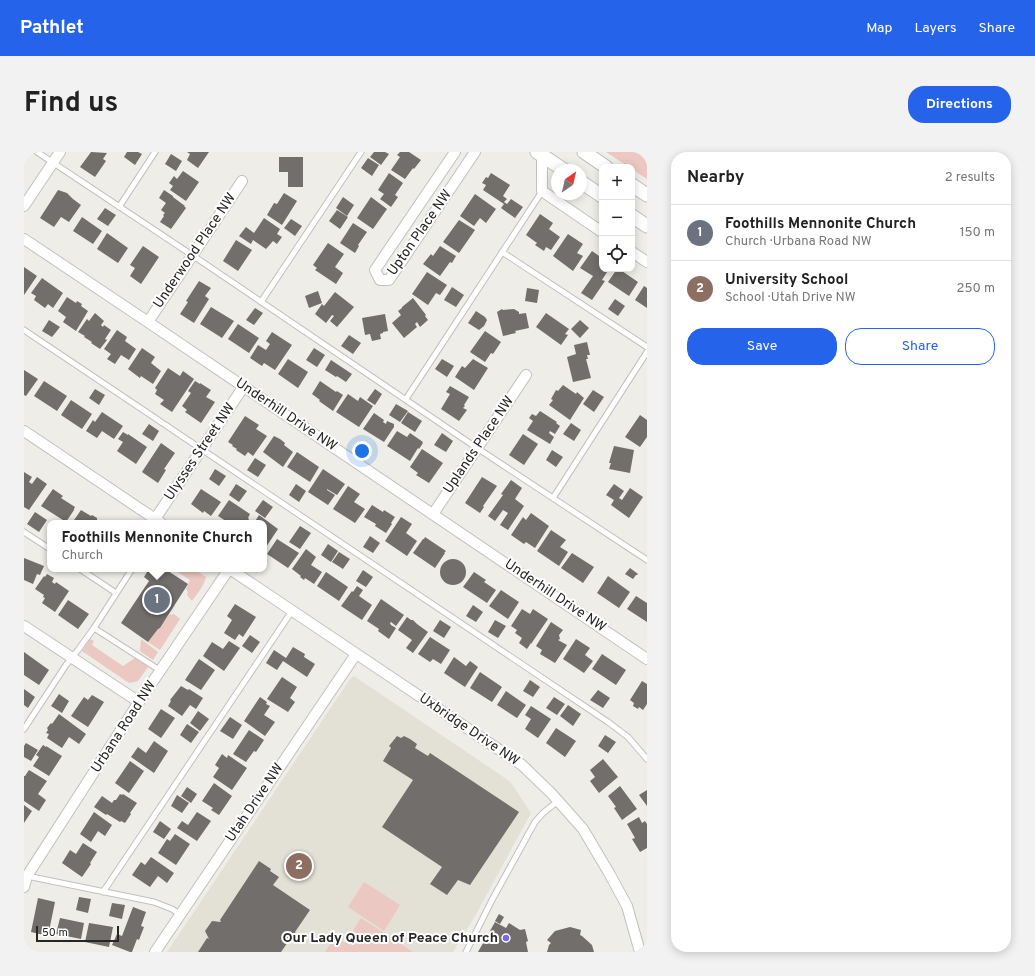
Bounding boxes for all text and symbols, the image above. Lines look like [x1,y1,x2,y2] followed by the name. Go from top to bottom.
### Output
[20,16,84,40] text: Pathlet
[866,20,892,37] text: Map
[914,20,956,37] text: Layers
[978,20,1015,37] text: Share
[24,86,118,122] text: Find us
[908,86,1011,123] button: Directions
[551,164,587,200] north arrow
[599,164,635,272] map controls
[599,164,635,200] button: +
[687,167,744,189] text: Nearby
[945,170,995,186] text: 2 results
[384,187,456,279] street label: Upton Place NW
[150,190,240,312] street label: Underwood Place NW
[599,200,635,236] button: −
[725,215,916,234] text: Foothills Mennonite Church
[697,225,703,241] text: 1
[960,225,995,241] text: 150 m
[725,234,872,250] text: Church · Urbana Road NW
[599,236,635,272] button: locate
[725,271,848,290] text: University School
[696,281,704,297] text: 2
[957,281,995,297] text: 250 m
[725,290,856,306] text: School · Utah Drive NW
[687,328,837,365] button: Save
[845,328,995,365] button: Share
[232,375,340,455] street label: Underhill Drive NW
[440,393,518,497] street label: Uplands Place NW
[161,400,239,504] street label: Ulysses Street NW
[352,441,372,461] your location
[47,520,267,572] popup
[61,529,253,548] text: Foothills Mennonite Church
[61,548,103,564] text: Church
[501,556,609,636] street label: Underhill Drive NW
[144,585,170,615] pin: 1
[88,678,160,776] street label: Urbana Road NW
[415,690,523,770] street label: Uxbridge Drive NW
[222,760,288,846] street label: Utah Drive NW
[286,851,312,881] pin: 2
[36,924,119,943] scale bar
[42,926,68,940] text: 50 m
[283,930,498,947] place label: Our Lady Queen of Peace Church
[501,933,511,943] marker: Our Lady Queen of Peace Church

